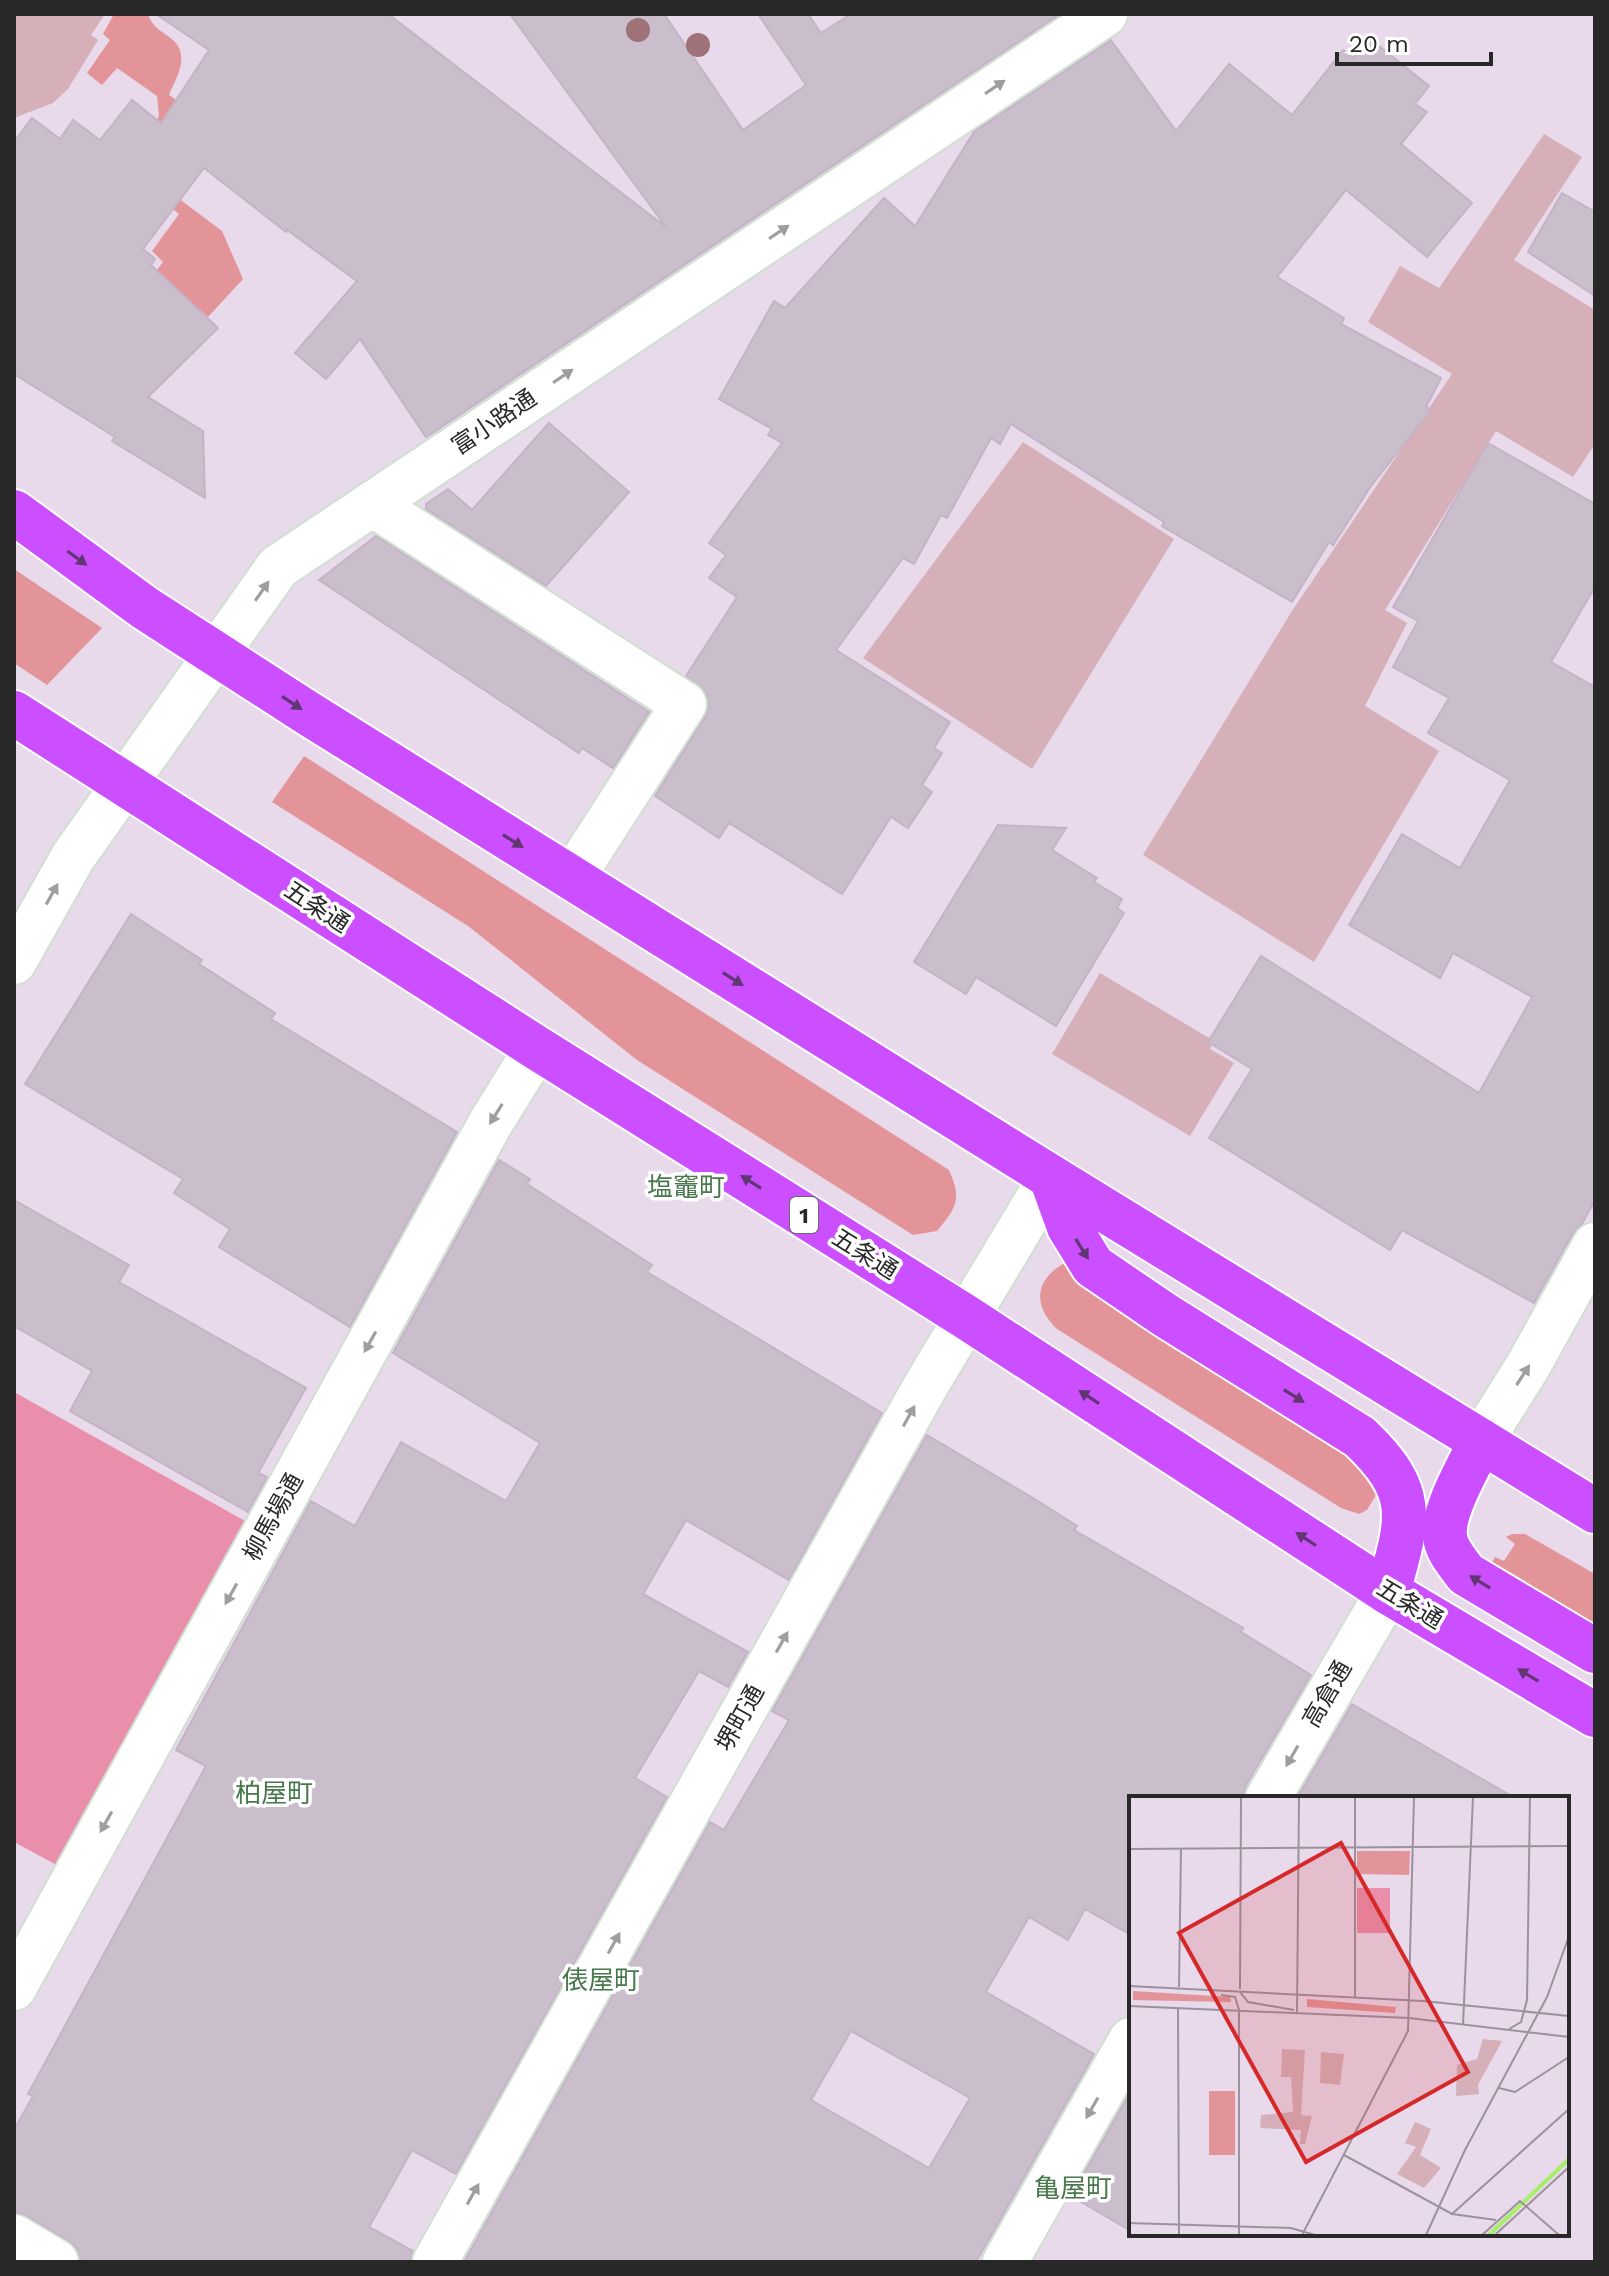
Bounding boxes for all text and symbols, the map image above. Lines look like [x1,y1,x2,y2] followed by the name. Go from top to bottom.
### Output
[1337,16,1491,66] scale bar
[1349,30,1409,58] text: 20 m
[985,80,1006,95] one-way arrow
[768,225,790,239] one-way arrow
[552,369,573,384] one-way arrow
[446,384,542,460] street label: 富小路通
[67,549,87,565] one-way arrow
[253,581,269,602] one-way arrow
[281,696,303,710] one-way arrow
[502,834,524,848] one-way arrow
[279,876,355,938] street label: 五条通
[45,883,59,905] one-way arrow
[722,971,744,985] one-way arrow
[488,1104,503,1125] one-way arrow
[647,1172,725,1202] district label: 塩竈町
[740,1176,762,1190] one-way arrow
[790,1197,818,1233] road number: 1
[827,1223,903,1285] street label: 五条通
[1074,1238,1089,1259] one-way arrow
[363,1331,377,1353] one-way arrow
[1515,1364,1529,1386] one-way arrow
[1283,1389,1305,1403] one-way arrow
[1078,1390,1099,1405] one-way arrow
[902,1404,916,1427] one-way arrow
[237,1468,309,1566] street label: 柳馬場通
[1296,1532,1317,1547] one-way arrow
[1372,1573,1448,1635] street label: 五条通
[1469,1576,1491,1590] one-way arrow
[224,1583,238,1605] one-way arrow
[775,1631,789,1654] one-way arrow
[1297,1656,1357,1732] street label: 高倉通
[1517,1668,1539,1682] one-way arrow
[710,1680,770,1756] street label: 堺町通
[1285,1745,1299,1767] one-way arrow
[235,1778,313,1808] district label: 柏屋町
[1129,1796,1569,2236] inset map
[99,1811,113,1833] one-way arrow
[607,1931,621,1954] one-way arrow
[562,1965,640,1995] district label: 俵屋町
[1086,2096,1099,2119] one-way arrow
[1034,2173,1112,2203] district label: 亀屋町
[466,2183,480,2205] one-way arrow

